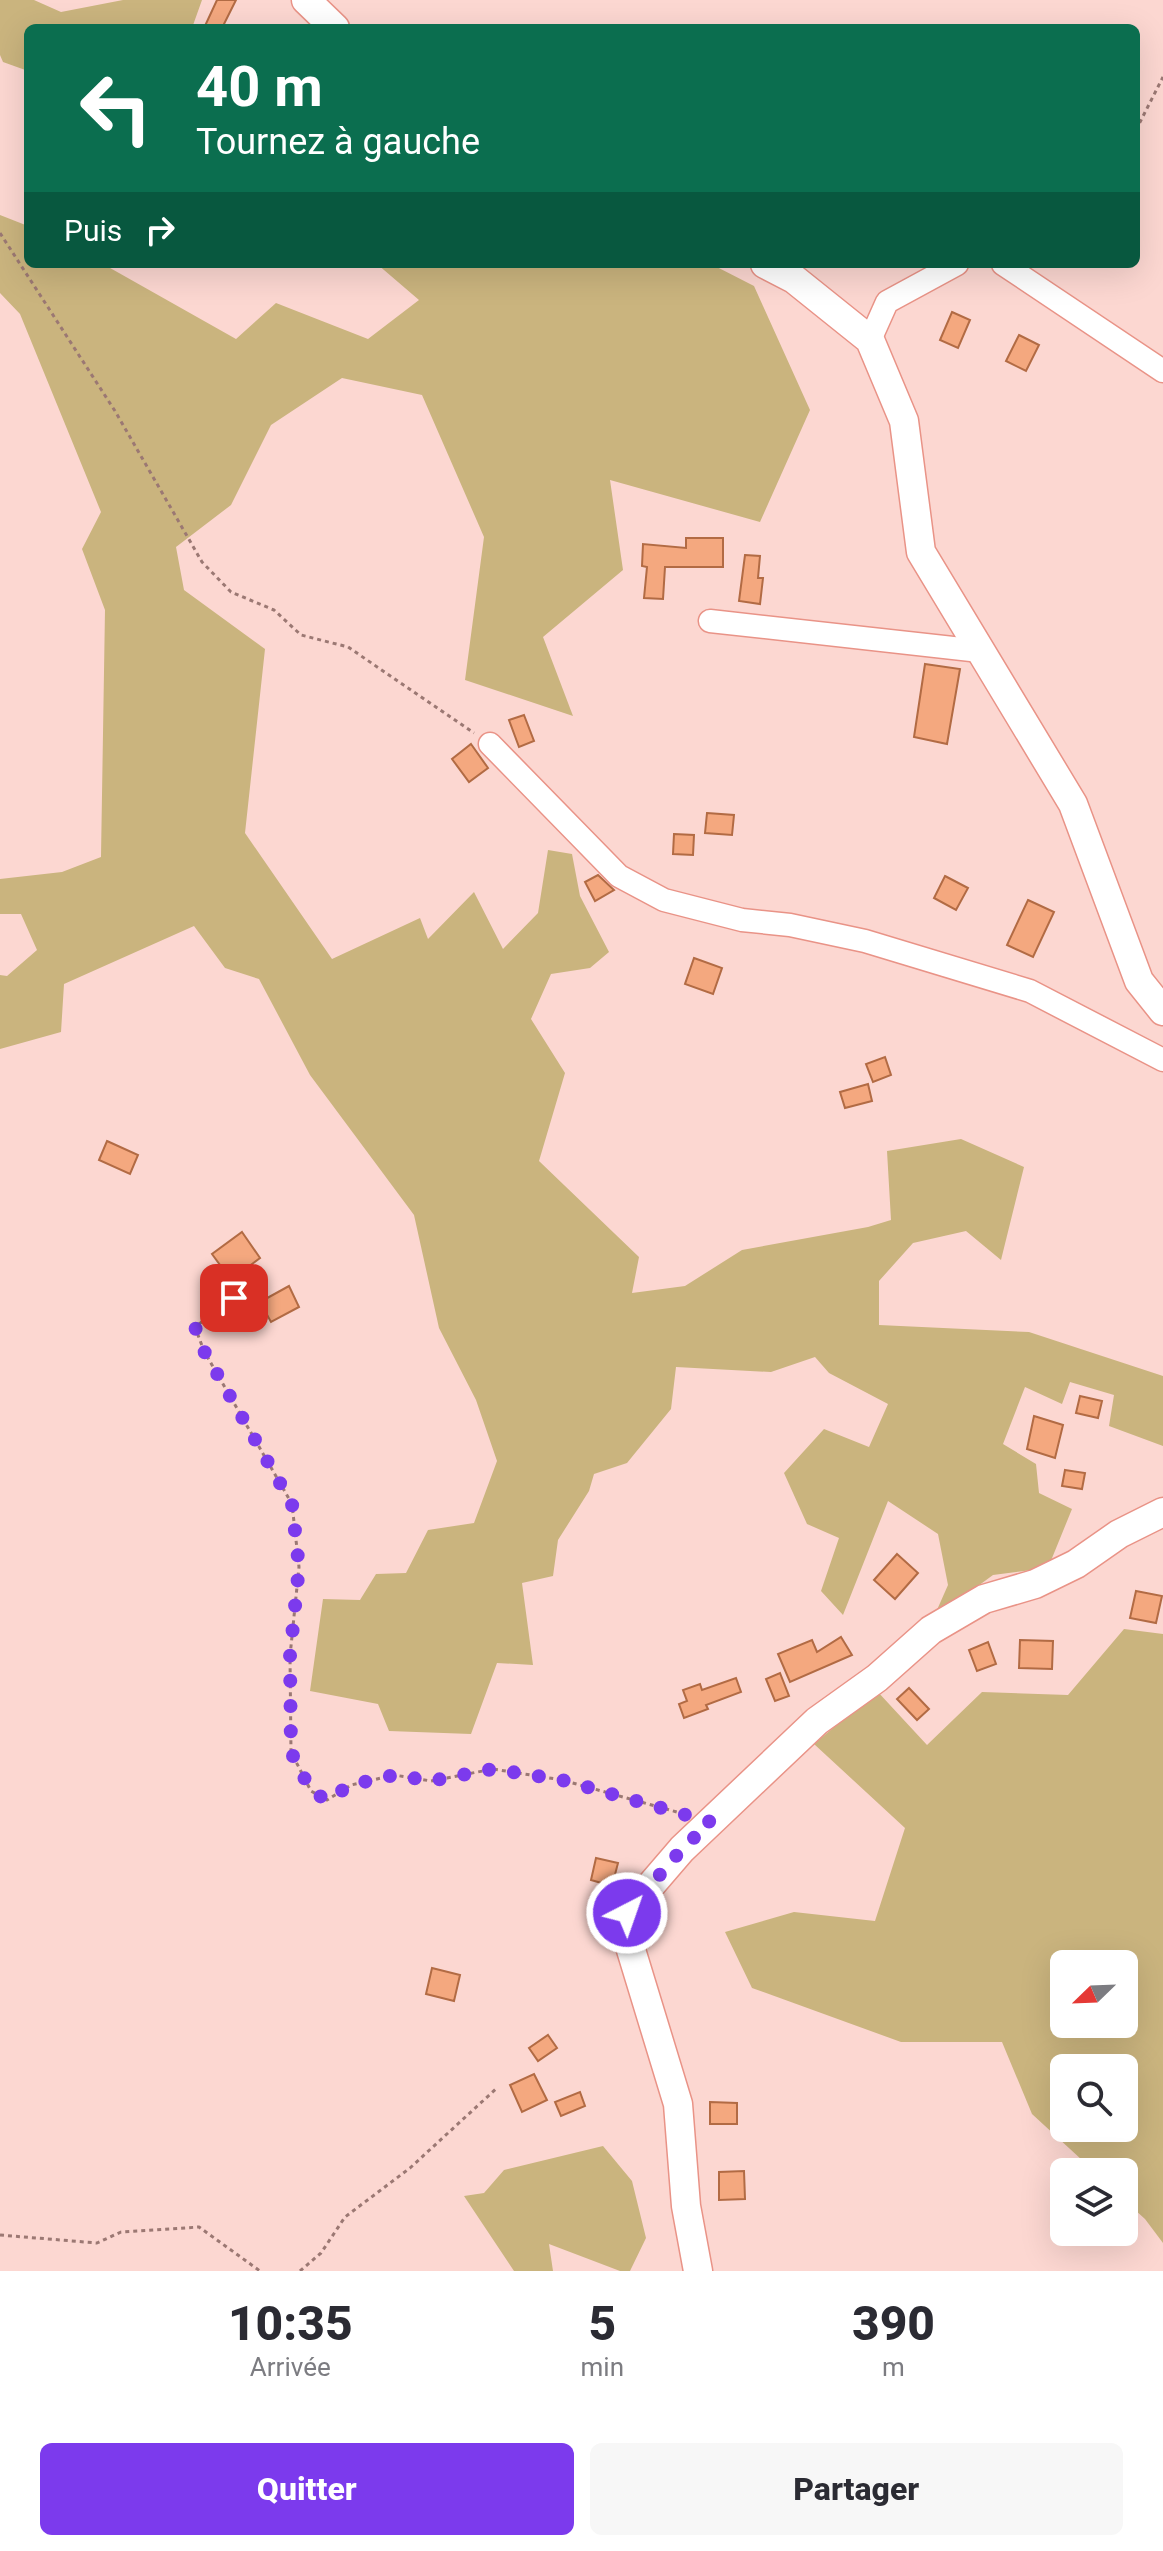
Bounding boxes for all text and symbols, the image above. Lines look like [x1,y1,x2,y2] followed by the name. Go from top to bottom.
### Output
[196,54,323,120] text: 40 m
[64,56,168,160] icon: left
[196,121,480,163] text: Tournez à gauche
[138,208,182,252] icon: right
[64,213,122,248] text: Puis
[200,1264,268,1332] pin
[212,1276,256,1320] icon: arrive
[585,1871,669,1955] position arrow
[1050,1950,1138,2038] north arrow
[1050,1950,1138,2246] map controls
[1050,2054,1138,2142] button: search
[1050,2158,1138,2246] button: layers
[228,2295,353,2352] text: 10:35
[588,2295,616,2352] text: 5
[852,2295,935,2352] text: 390
[250,2352,331,2382] text: Arrivée
[581,2352,624,2382] text: min
[882,2352,905,2382] text: m
[40,2443,574,2535] button: Quitter
[590,2443,1123,2535] button: Partager

